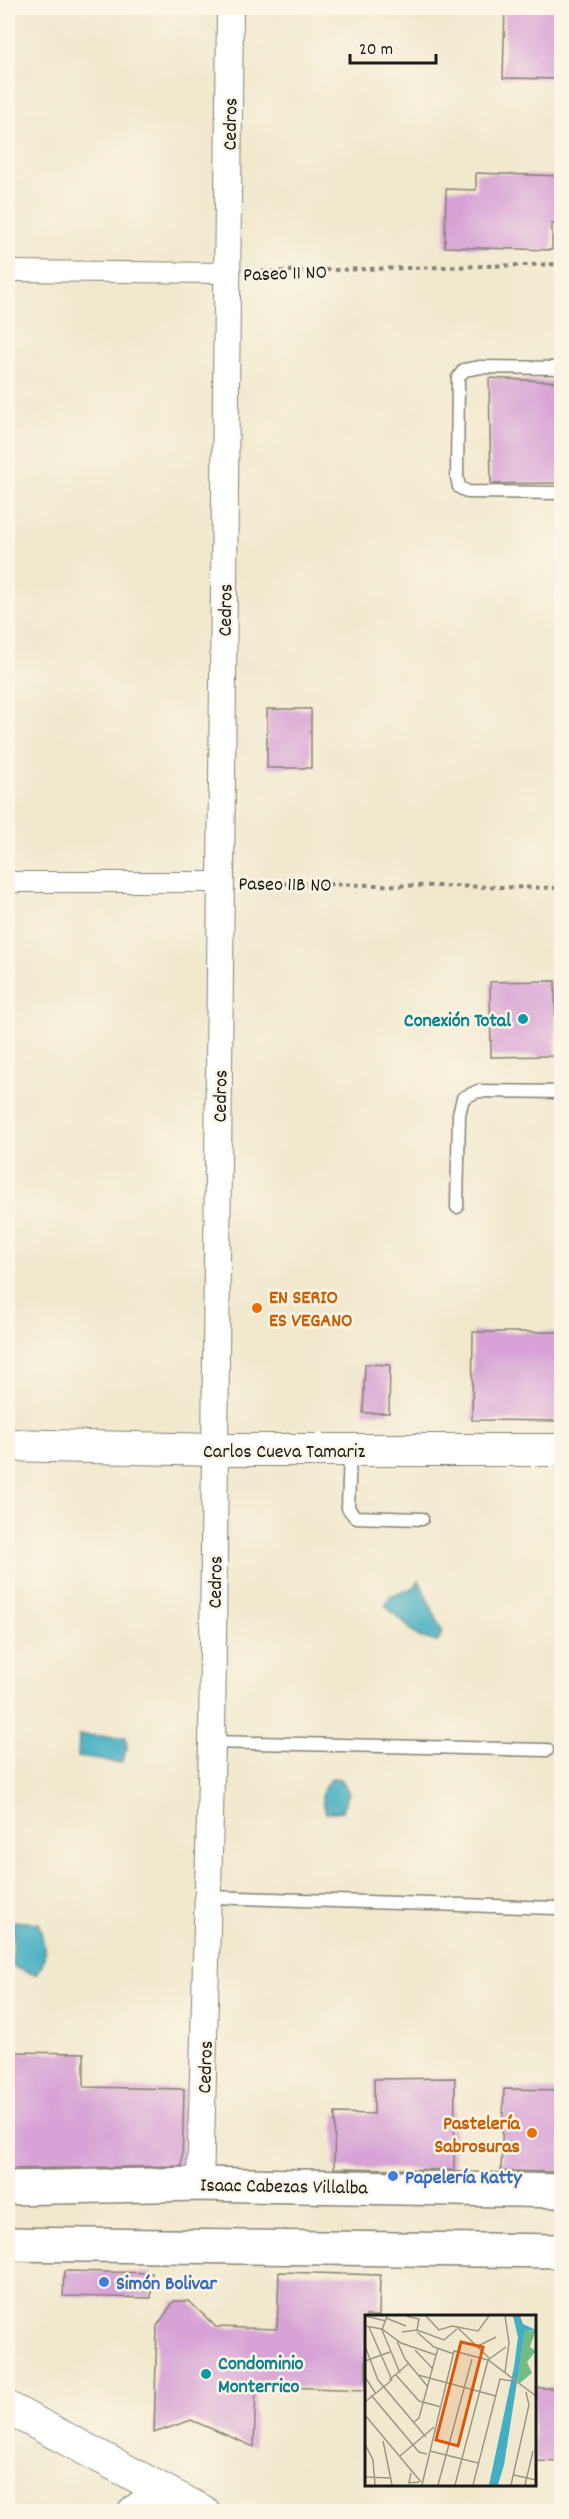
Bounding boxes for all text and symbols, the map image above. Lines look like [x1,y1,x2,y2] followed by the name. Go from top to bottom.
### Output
[350,27,436,65] scale bar
[359,38,393,63] text: 20 m
[218,97,246,151] street label: Cedros
[243,260,328,290] street label: Paseo 11 NO
[213,583,241,637] street label: Cedros
[238,871,332,901] street label: Paseo 11B NO
[404,1008,511,1036] place label: Conexión Total
[516,1012,530,1026] marker: Conexión Total
[208,1069,236,1123] street label: Cedros
[269,1285,353,1336] place label: EN SERIO ES VEGANO
[250,1301,264,1315] marker: EN SERIO ES VEGANO
[203,1439,365,1467] street label: Carlos Cueva Tamariz
[203,1555,231,1609] street label: Cedros
[192,2040,222,2094] street label: Cedros
[435,2111,521,2162] place label: Pastelería Sabrosuras
[525,2126,539,2140] marker: Pastelería Sabrosuras
[405,2165,522,2193] place label: Papelería Katty
[386,2169,400,2183] marker: Papelería Katty
[200,2173,369,2203] street label: Isaac Cabezas Villalba
[116,2271,217,2299] place label: Simón Bolivar
[97,2275,111,2289] marker: Simón Bolivar
[365,2315,536,2486] inset map
[218,2351,304,2402] place label: Condominio Monterrico
[199,2367,213,2381] marker: Condominio Monterrico

